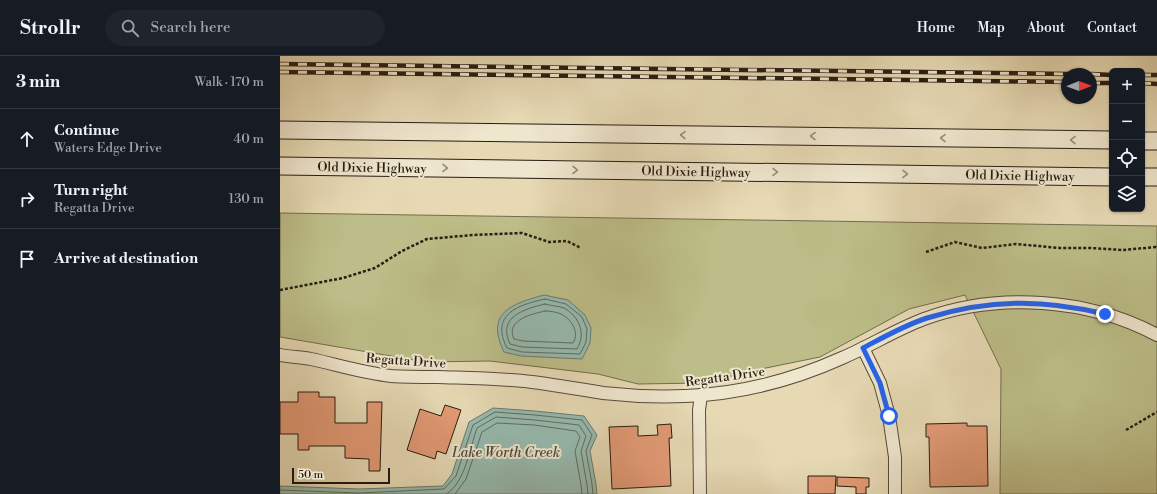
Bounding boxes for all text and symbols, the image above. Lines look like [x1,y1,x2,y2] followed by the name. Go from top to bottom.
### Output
[105,10,385,46] search box
[20,16,81,40] text: Strollr
[119,17,141,39] icon: search
[151,18,231,37] text: Search here
[917,19,955,37] text: Home
[977,19,1005,37] text: Map
[1027,19,1065,37] text: About
[1087,19,1137,37] text: Contact
[1061,68,1097,104] north arrow
[1109,68,1145,212] map controls
[1109,68,1145,104] button: +
[16,71,60,93] text: 3 min
[194,74,264,90] text: Walk · 170 m
[1109,104,1145,140] button: −
[54,121,119,140] text: Continue
[16,128,38,150] icon: ahead
[234,131,264,147] text: 40 m
[680,131,686,139] one-way arrow
[810,132,816,140] one-way arrow
[940,134,946,142] one-way arrow
[1070,136,1076,144] one-way arrow
[54,140,162,156] text: Waters Edge Drive
[1109,140,1145,176] button: locate
[317,159,428,177] street label: Old Dixie Highway
[641,163,752,181] street label: Old Dixie Highway
[442,164,448,172] one-way arrow
[572,165,578,174] one-way arrow
[965,167,1076,185] street label: Old Dixie Highway
[772,168,778,176] one-way arrow
[902,170,908,178] one-way arrow
[1109,176,1145,212] button: layers
[54,181,128,200] text: Turn right
[16,188,38,210] icon: right
[229,191,264,207] text: 130 m
[54,200,135,216] text: Regatta Drive
[16,248,38,270] icon: arrive
[54,249,198,268] text: Arrive at destination
[1096,305,1114,323] route end
[365,350,447,372] street label: Regatta Drive
[684,363,767,391] street label: Regatta Drive
[880,407,898,425] route start
[451,444,560,462] water label: Lake Worth Creek
[292,466,390,485] scale bar
[298,468,323,482] text: 50 m

